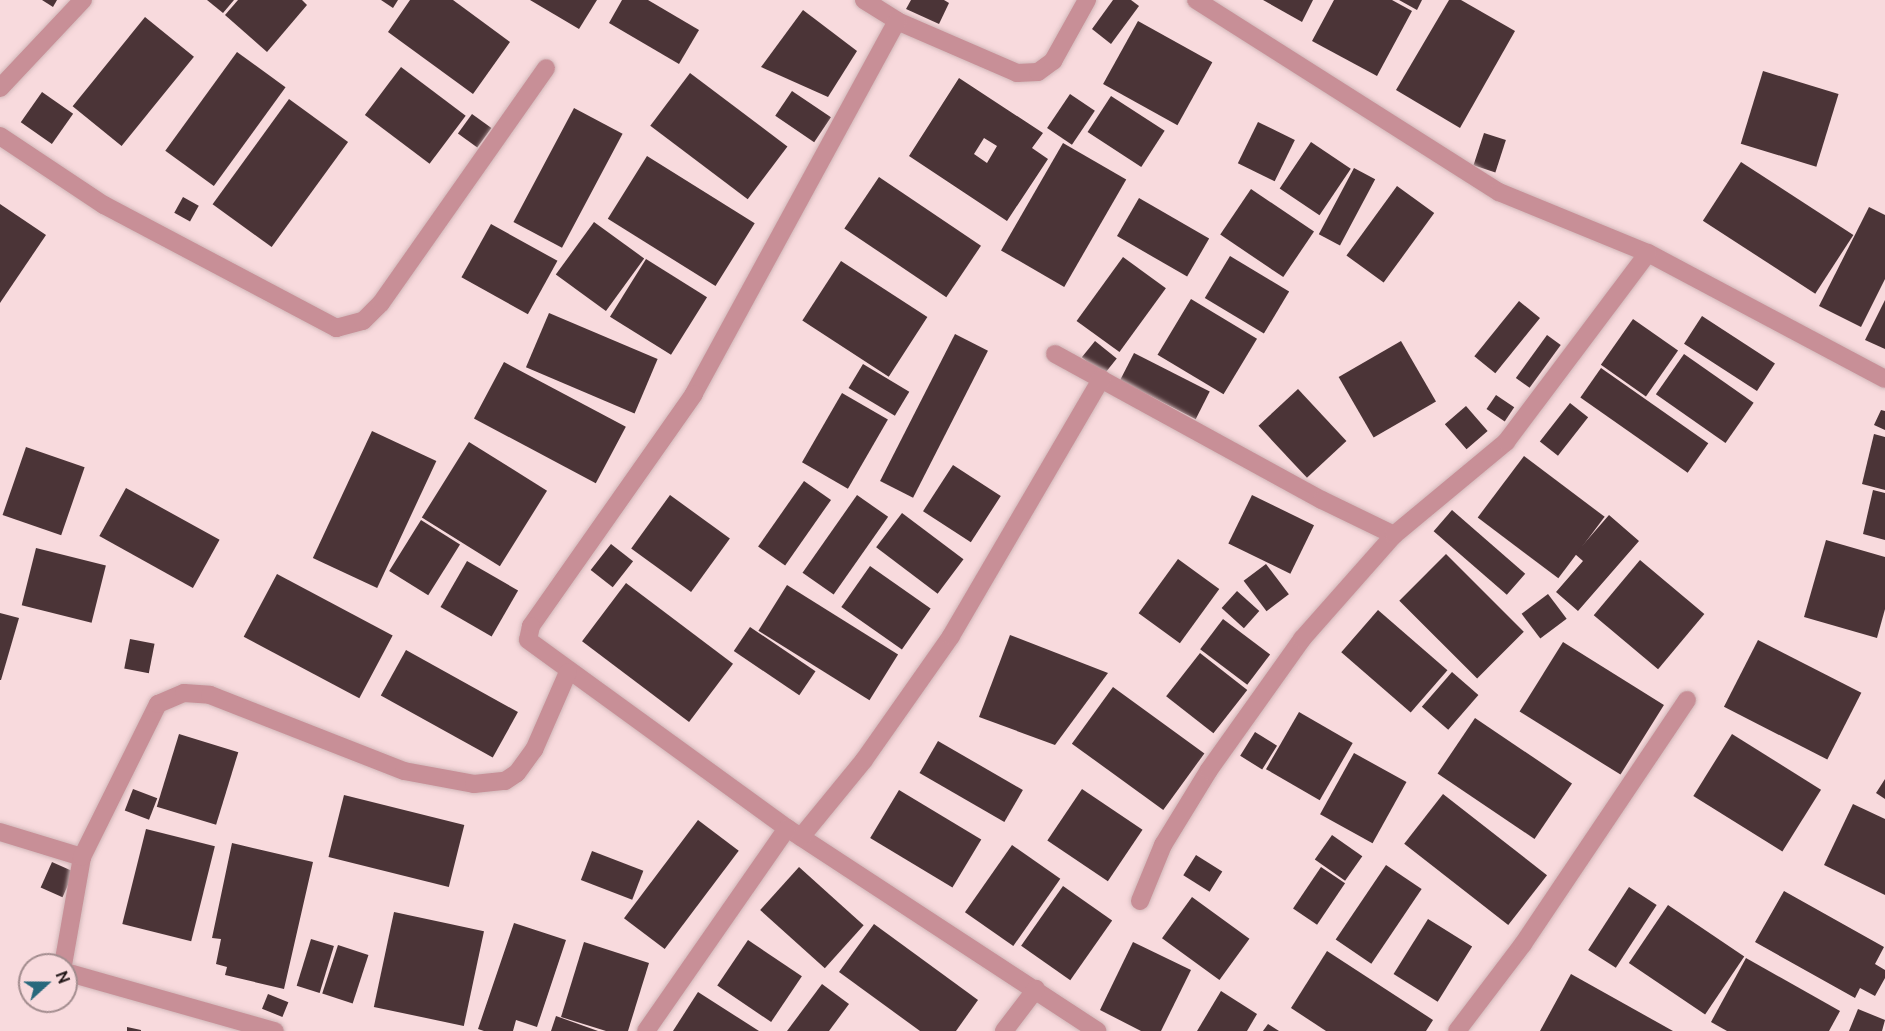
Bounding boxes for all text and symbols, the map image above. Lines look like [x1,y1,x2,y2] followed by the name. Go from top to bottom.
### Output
[18,953,78,1013] north arrow
[52,968,73,986] text: N

